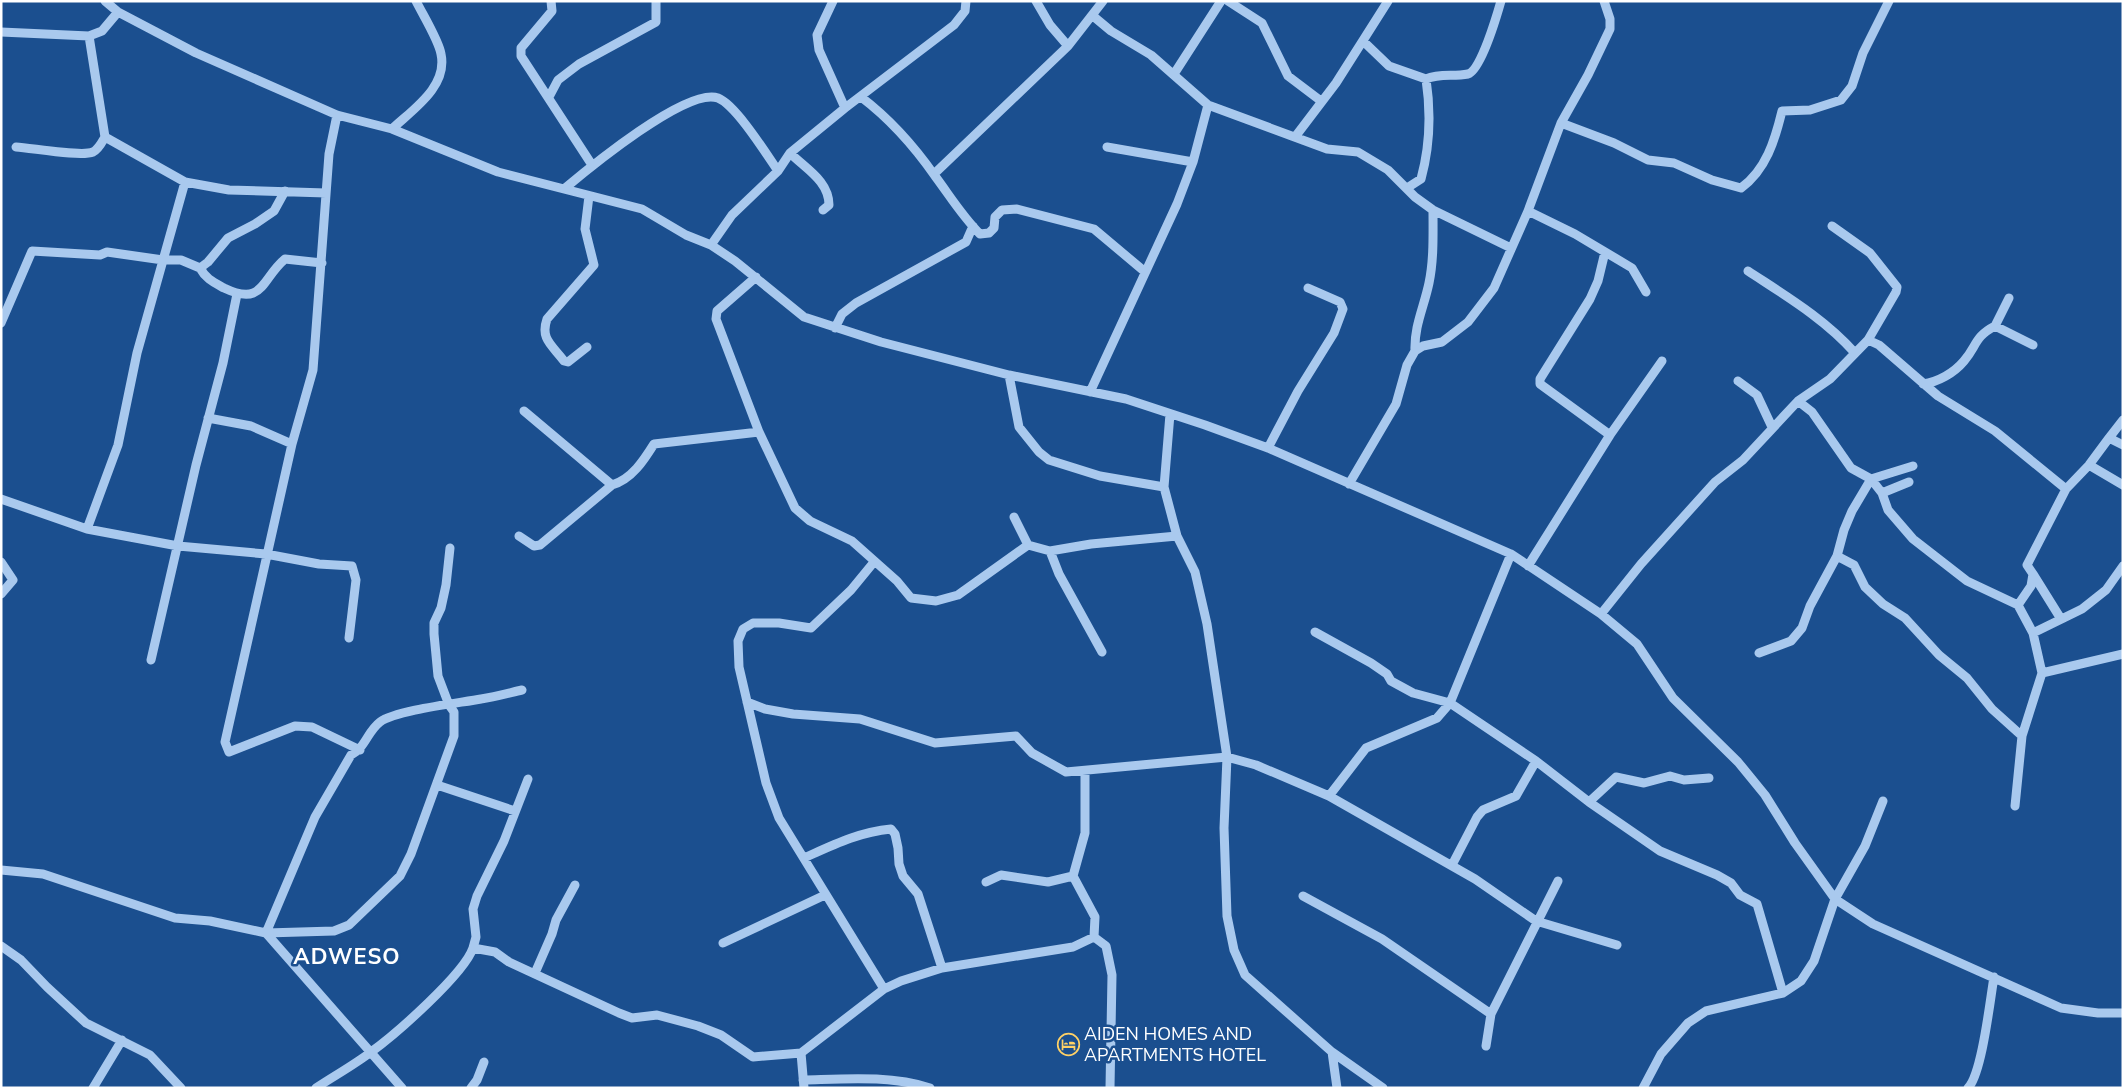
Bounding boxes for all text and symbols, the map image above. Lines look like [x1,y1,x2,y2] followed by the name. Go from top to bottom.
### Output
[293,942,401,972] district label: ADWESO
[1084,1022,1266,1067] place label: AIDEN HOMES AND APARTMENTS HOTEL
[1056,1032,1080,1056] hotel icon: AIDEN HOMES AND APARTMENTS HOTEL

